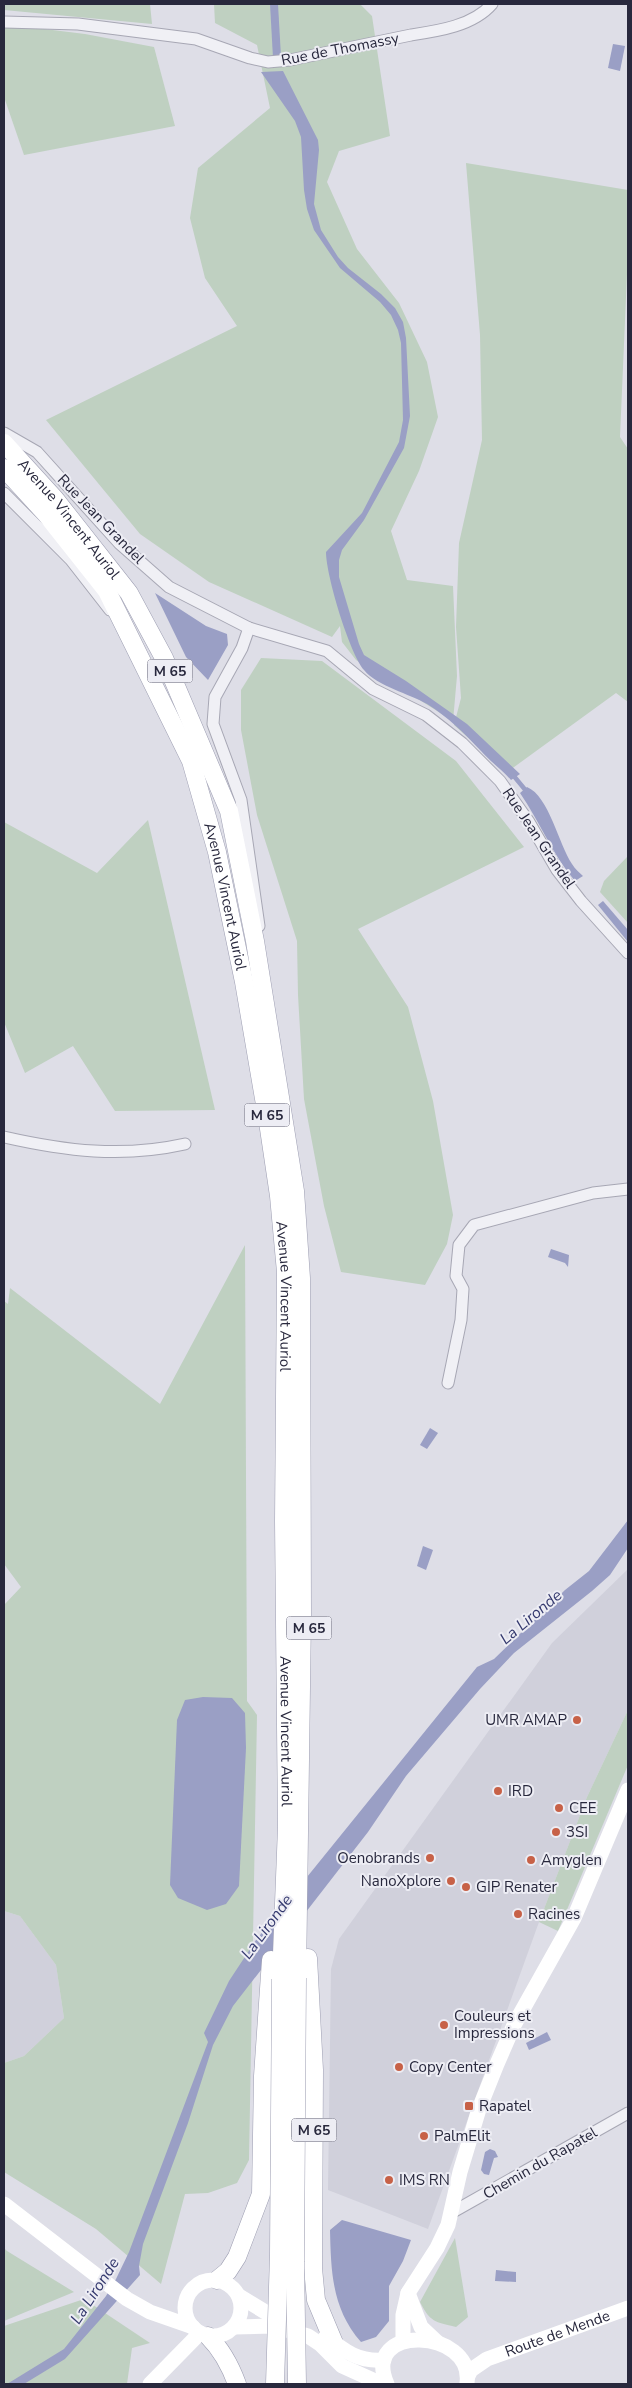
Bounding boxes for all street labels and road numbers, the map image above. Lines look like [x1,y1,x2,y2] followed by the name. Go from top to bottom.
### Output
[279,28,401,70] street label: Rue de Thomassy
[13,454,125,584] street label: Avenue Vincent Auriol
[53,470,149,569] street label: Rue Jean Grandel
[148,659,192,682] road number: M 65
[498,784,580,893] street label: Rue Jean Grandel
[199,820,251,973] street label: Avenue Vincent Auriol
[244,1104,290,1126] road number: M 65
[271,1220,296,1372] street label: Avenue Vincent Auriol
[286,1616,332,1640] road number: M 65
[275,1656,297,1807] street label: Avenue Vincent Auriol
[292,2118,336,2142] road number: M 65
[479,2122,601,2204] street label: Chemin du Rapatel
[502,2305,613,2362] street label: Route de Mende

